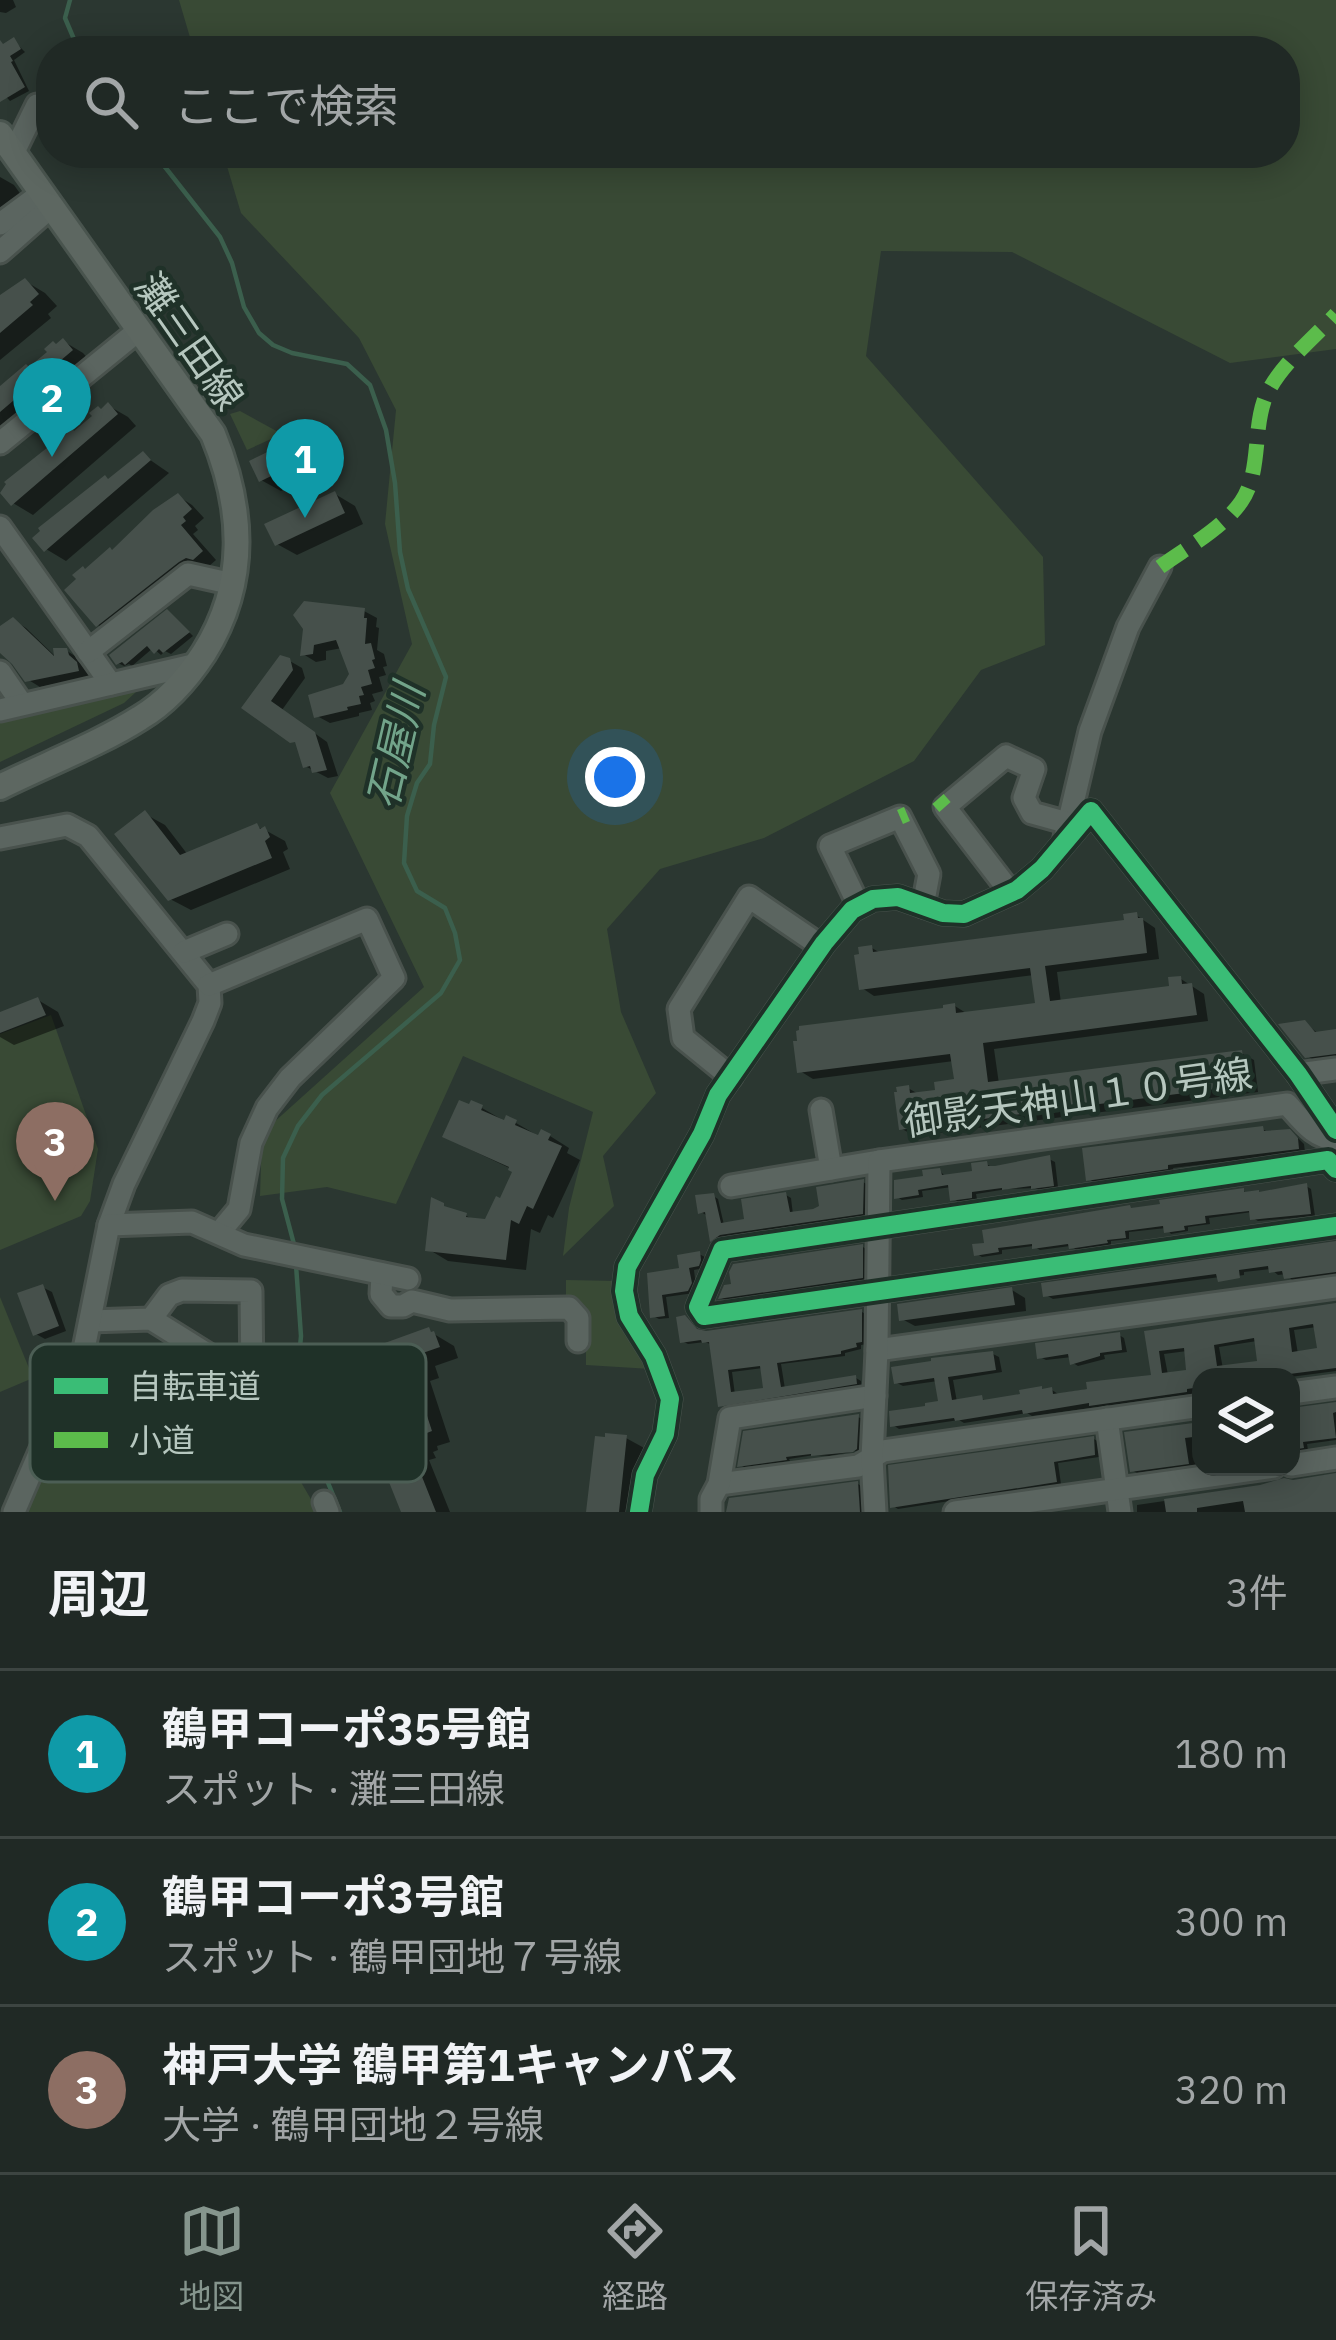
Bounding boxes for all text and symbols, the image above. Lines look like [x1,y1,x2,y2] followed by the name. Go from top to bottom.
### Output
[36,36,1300,168] search box
[78,69,144,135] icon: search
[174,76,399,134] text: ここで検索
[124,262,256,420] street label: 灘三田線
[13,358,91,457] pin: 2
[266,419,344,518] pin: 1
[354,675,437,814] water label: 石屋川
[585,747,645,807] your location
[901,1047,1255,1147] street label: 御影天神山１０号線
[16,1102,94,1201] pin: 3
[30,1344,426,1482] legend
[129,1364,261,1407] text: 自転車道
[1192,1368,1300,1476] map controls
[1192,1368,1300,1476] button: layers
[129,1418,195,1461] text: 小道
[48,1560,150,1626] text: 周辺
[1226,1567,1288,1618] text: 3件
[162,1699,531,1757] text: 鶴甲コーポ35号館
[75,1728,99,1779] text: 1
[1175,1728,1288,1779] text: 180 m
[162,1763,505,1814] text: スポット · 灘三田線
[162,1867,504,1925] text: 鶴甲コーポ3号館
[75,1896,99,1947] text: 2
[1175,1896,1288,1947] text: 300 m
[162,1931,622,1982] text: スポット · 鶴甲団地７号線
[162,2035,740,2093] text: 神戸大学 鶴甲第1キャンパス
[75,2064,99,2115] text: 3
[1175,2064,1288,2115] text: 320 m
[162,2099,544,2150] text: 大学 · 鶴甲団地２号線
[179,2198,245,2318] tab: 地図
[602,2198,668,2318] tab: 経路
[1025,2198,1157,2318] tab: 保存済み

